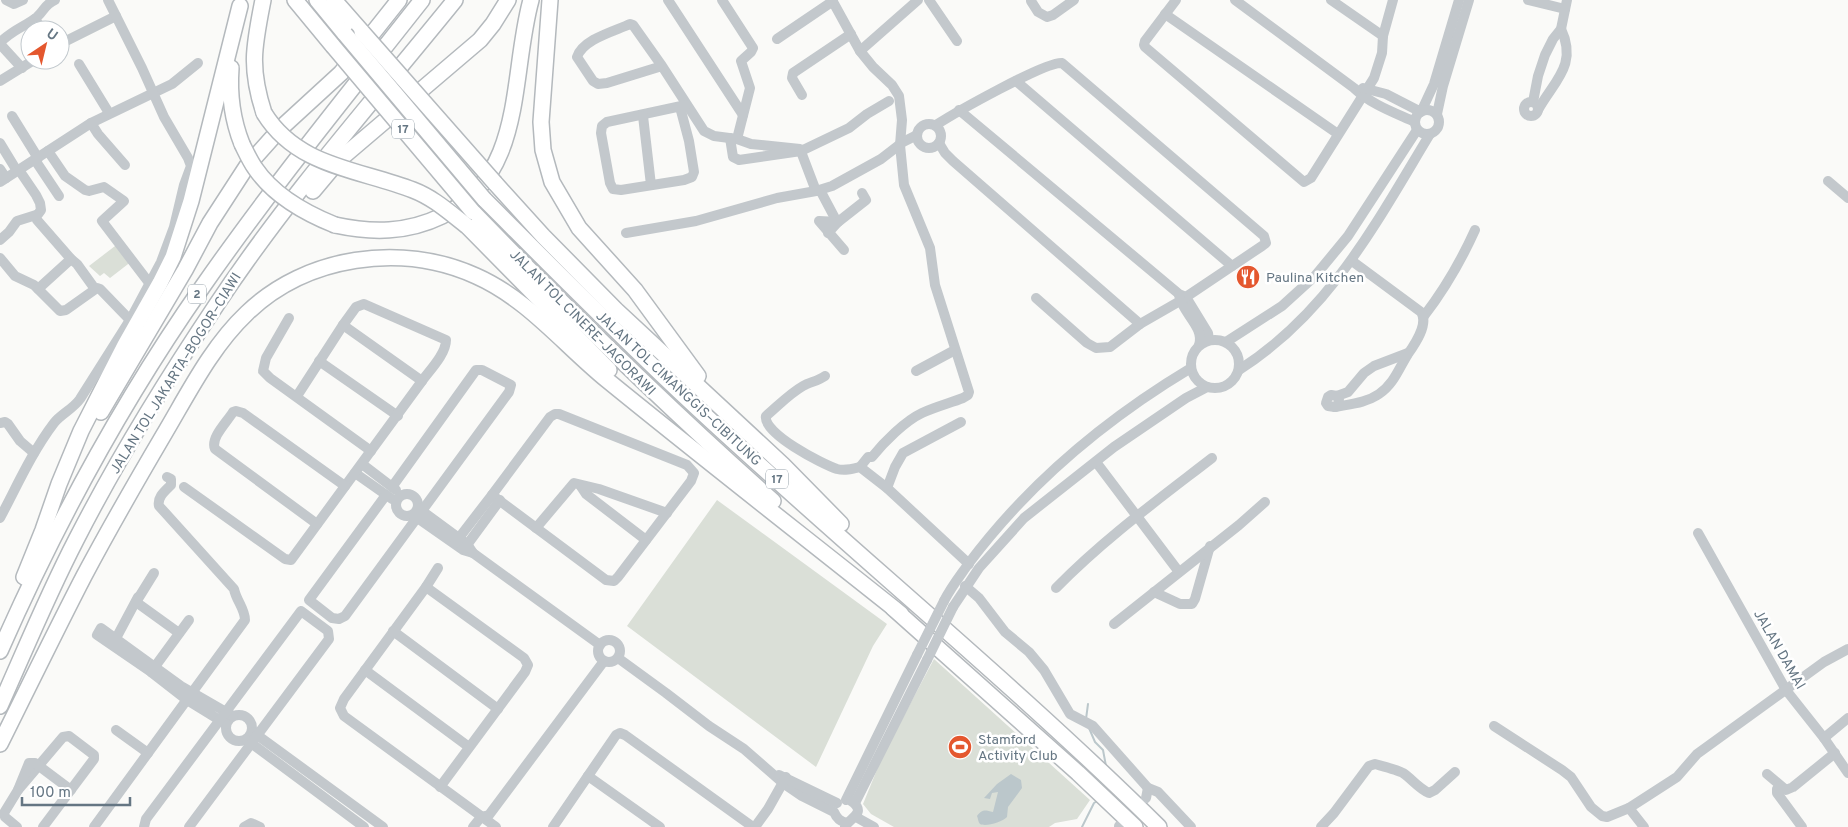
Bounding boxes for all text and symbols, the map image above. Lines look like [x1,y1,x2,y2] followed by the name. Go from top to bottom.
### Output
[20,20,70,70] north arrow
[43,26,61,45] text: U
[392,120,414,138] road number: 17
[505,247,658,400] street label: JALAN TOL CINERE–JAGORAWI
[1235,264,1261,290] restaurant icon: Paulina Kitchen
[107,270,245,478] street label: JALAN TOL JAKARTA–BOGOR–CIAWI
[1266,270,1364,287] place label: Paulina Kitchen
[188,284,206,304] road number: 2
[592,308,764,470] street label: JALAN TOL CIMANGGIS–CIBITUNG
[766,469,788,488] road number: 17
[1749,607,1808,693] street label: JALAN DAMAI
[978,732,1058,765] place label: Stamford Activity Club
[947,734,973,760] sports icon: Stamford Activity Club
[22,774,130,806] scale bar
[30,784,71,803] text: 100 m

